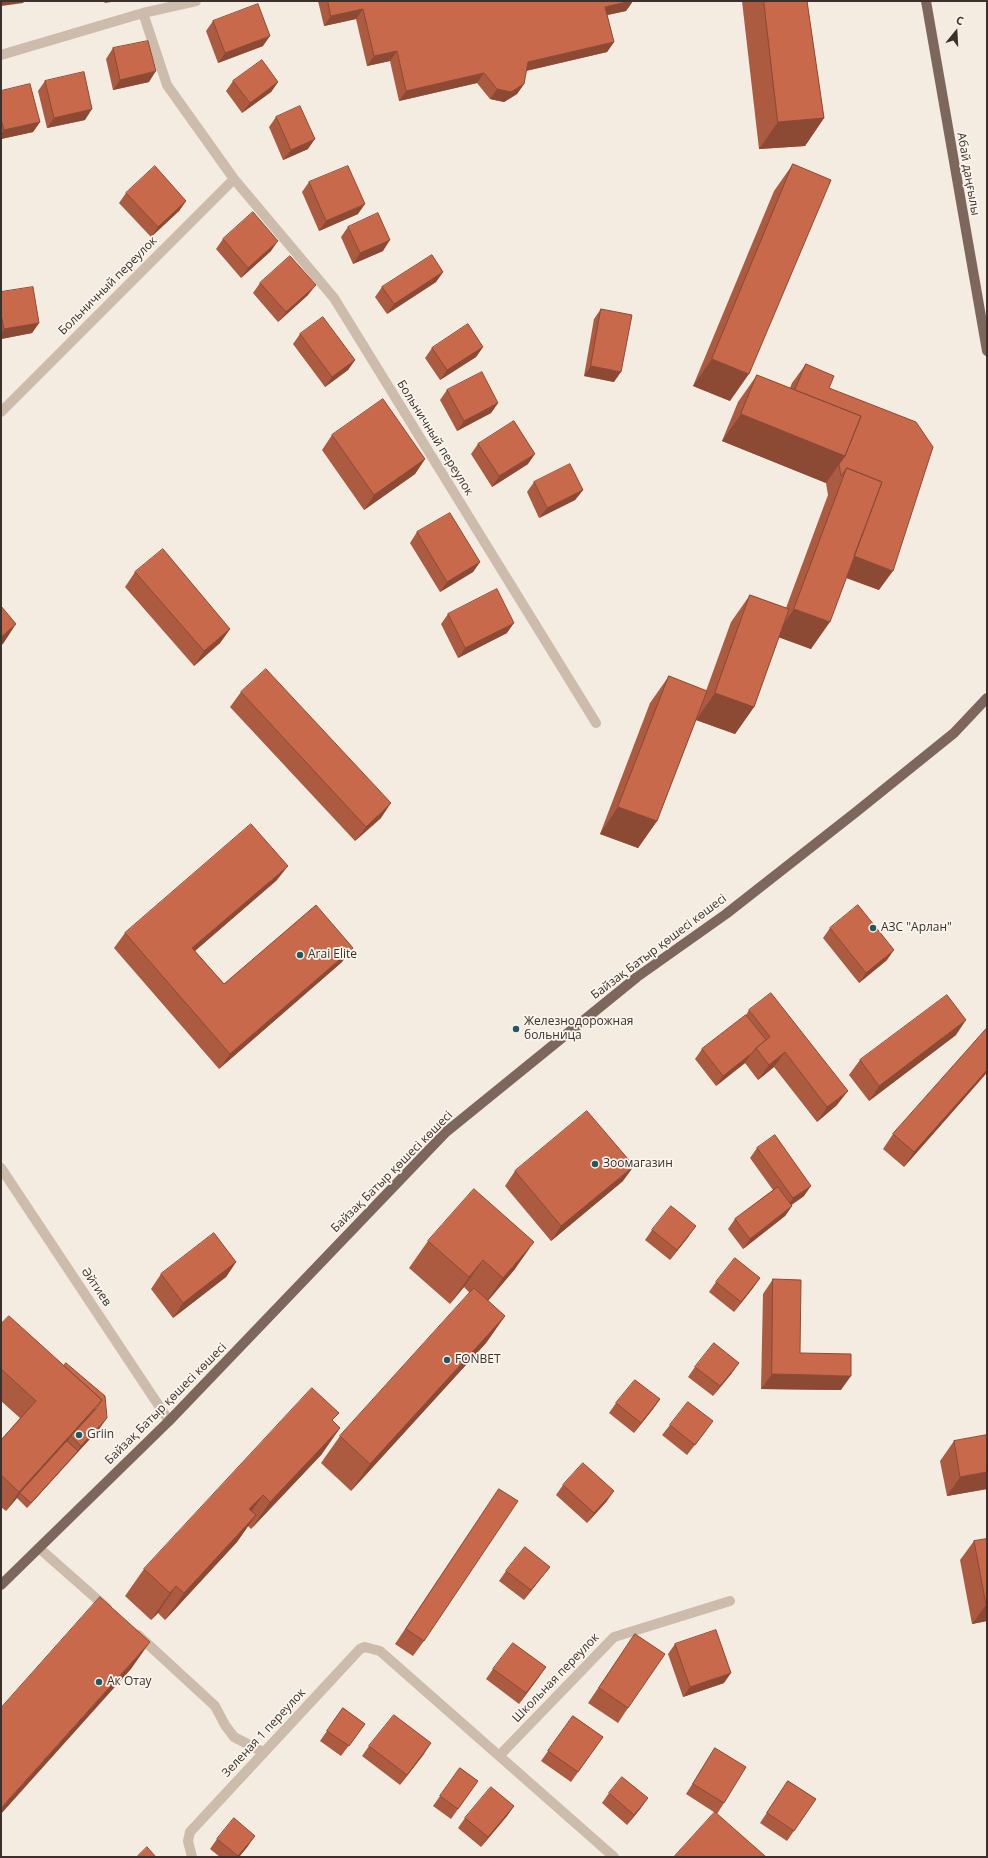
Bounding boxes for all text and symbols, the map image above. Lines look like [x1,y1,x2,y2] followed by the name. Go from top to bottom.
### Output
[936,12,976,52] north arrow
[954,12,966,28] text: С
[954,131,982,217] street label: Абай даңғылы
[56,234,160,338] street label: Больничный переулок
[394,378,476,498] street label: Больничный переулок
[588,891,730,1003] street label: Байзақ Батыр қөшесі көшесі
[881,921,952,935] place label: АЗС "Арлан"
[868,923,878,933] marker: АЗС "Арлан"
[308,948,357,962] place label: Arai Elite
[295,950,305,960] marker: Arai Elite
[524,1015,633,1043] place label: Железнодорожная больница
[511,1024,521,1034] marker: Железнодорожная больница
[328,1108,456,1236] street label: Байзақ Батыр қөшесі көшесі
[603,1157,673,1171] place label: Зоомагазин
[590,1159,600,1169] marker: Зоомагазин
[78,1265,114,1309] street label: Әйтиев
[102,1340,230,1468] street label: Байзақ Батыр қөшесі көшесі
[455,1353,501,1367] place label: FONBET
[442,1355,452,1365] marker: FONBET
[87,1428,114,1442] place label: Griin
[74,1430,84,1440] marker: Griin
[510,1630,602,1726] street label: Школьная переулок
[107,1675,152,1689] place label: Ак Отау
[94,1677,104,1687] marker: Ак Отау
[219,1686,309,1780] street label: Зеленая 1 переулок

